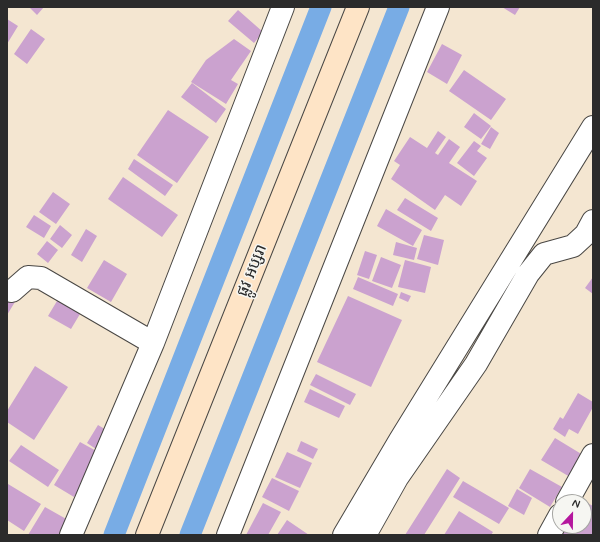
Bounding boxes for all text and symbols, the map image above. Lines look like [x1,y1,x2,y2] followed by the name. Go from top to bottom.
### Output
[234,242,272,300] street label: ផ្លូវ អប្សរា
[552,494,592,534] north arrow
[570,496,582,512] text: N

